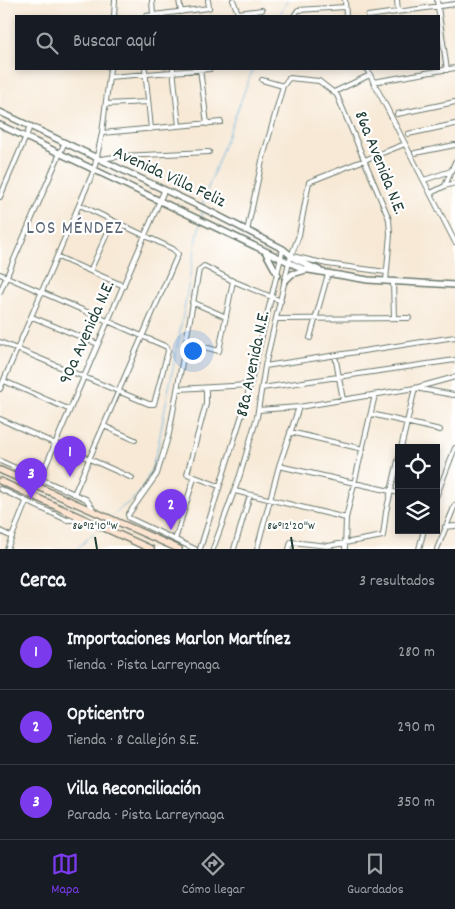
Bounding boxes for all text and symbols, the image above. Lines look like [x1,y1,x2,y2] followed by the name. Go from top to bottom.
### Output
[15,15,440,70] search box
[33,29,61,57] icon: search
[73,29,155,56] text: Buscar aquí
[347,108,411,218] street label: 86a Avenida N.E.
[109,141,229,215] street label: Avenida Villa Feliz
[26,216,124,243] district label: LOS MÉNDEZ
[54,277,122,389] street label: 90a Avenida N.E.
[231,309,277,419] street label: 88a Avenida N.E.
[180,338,206,364] your location
[54,436,86,477] pin: 1
[395,444,440,534] map controls
[395,444,440,489] button: locate
[15,458,47,499] pin: 3
[155,489,187,530] pin: 2
[395,489,440,534] button: layers
[72,518,118,535] text: 86°12'10"W
[267,518,315,535] text: 86°12'20"W
[20,567,66,597] text: Cerca
[359,570,435,593] text: 3 resultados
[67,627,290,654] text: Importaciones Marlon Martínez
[34,641,38,664] text: 1
[398,641,435,664] text: 280 m
[67,654,220,677] text: Tienda · Pista Larreynaga
[67,702,144,729] text: Opticentro
[33,716,40,739] text: 2
[397,716,435,739] text: 290 m
[67,729,199,752] text: Tienda · 8 Callejón S.E.
[67,777,201,804] text: Villa Reconciliación
[32,791,40,814] text: 3
[397,791,435,814] text: 350 m
[67,804,224,827] text: Parada · Pista Larreynaga
[51,850,79,900] tab: Mapa
[182,850,245,900] tab: Cómo llegar
[347,850,404,900] tab: Guardados

